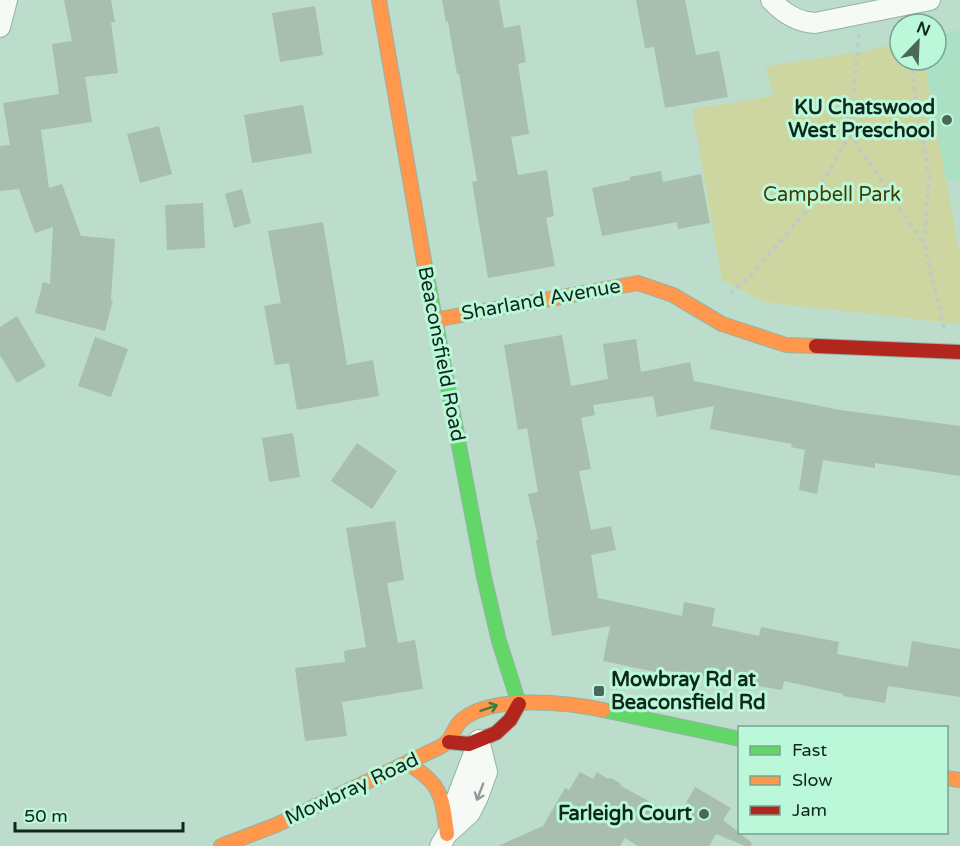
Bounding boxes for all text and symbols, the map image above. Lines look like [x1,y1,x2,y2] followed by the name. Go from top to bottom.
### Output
[888,12,948,72] north arrow
[914,17,933,41] text: N
[788,96,935,143] place label: KU Chatswood West Preschool
[940,113,954,127] marker: KU Chatswood West Preschool
[763,183,901,207] park label: Campbell Park
[412,264,470,444] street label: Beaconsfield Road
[460,274,622,326] street label: Sharland Avenue
[611,668,766,715] place label: Mowbray Rd at Beaconsfield Rd
[592,684,606,698] marker: Mowbray Rd at Beaconsfield Rd
[479,701,498,712] one-way arrow
[738,726,948,834] legend
[792,739,827,761] text: Fast
[281,748,423,830] street label: Mowbray Road
[792,769,833,791] text: Slow
[474,782,485,801] one-way arrow
[15,795,183,833] scale bar
[792,799,827,821] text: Jam
[558,802,692,826] place label: Farleigh Court
[24,805,68,827] text: 50 m
[697,807,711,821] marker: Farleigh Court

